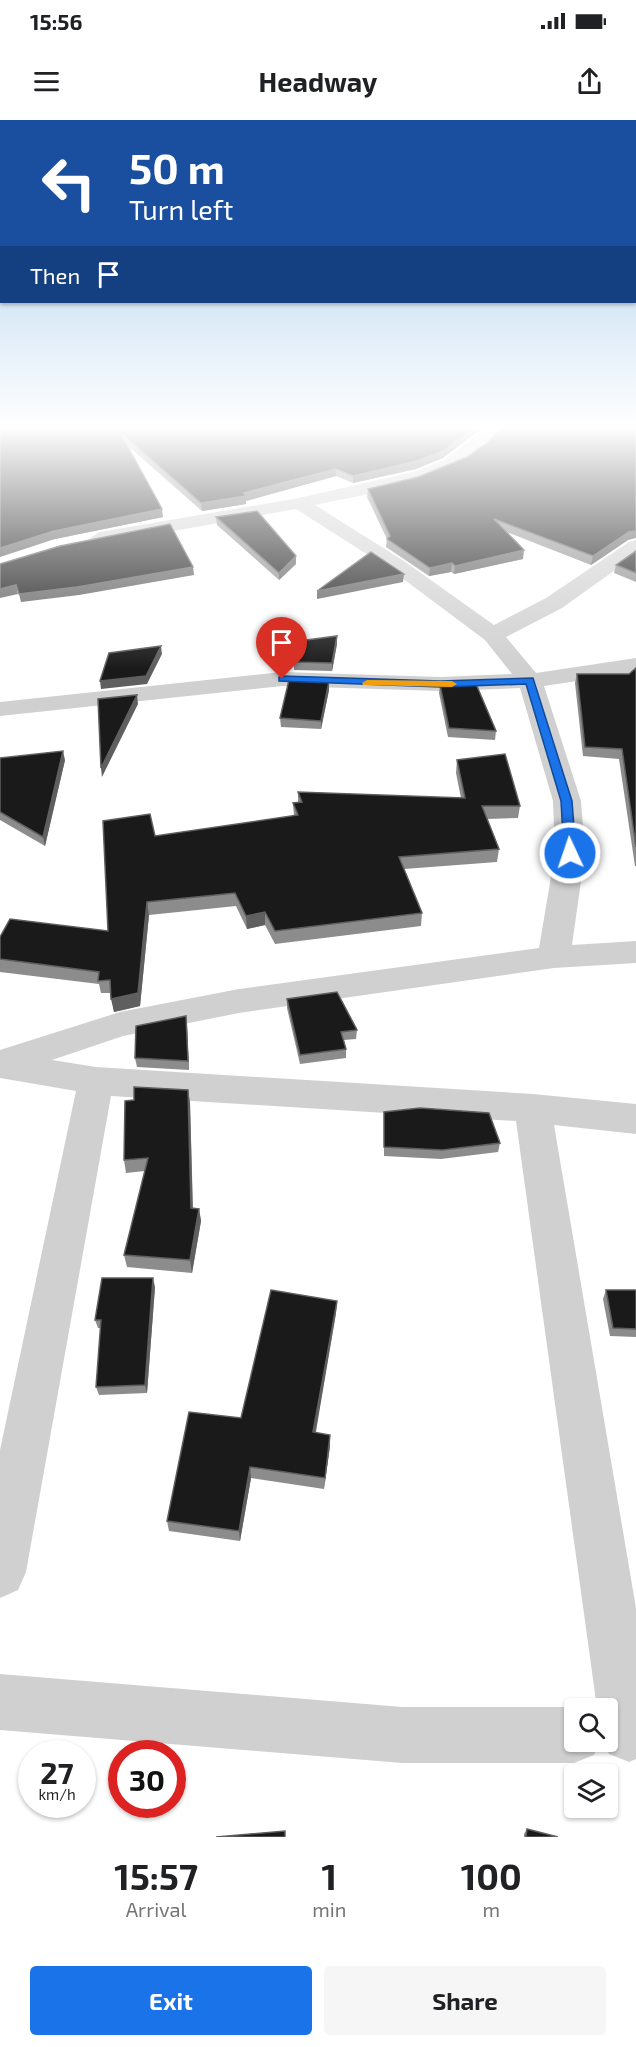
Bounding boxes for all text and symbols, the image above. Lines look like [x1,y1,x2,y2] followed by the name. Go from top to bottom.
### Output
[30,8,82,34] text: 15:56
[30,65,63,98] icon: menu
[259,65,377,97] text: Headway
[573,65,606,98] icon: share
[129,142,225,192] text: 50 m
[30,144,108,222] icon: left
[129,193,233,225] text: Turn left
[92,258,125,291] icon: arrive
[30,262,80,288] text: Then
[256,617,307,679] pin
[265,626,298,659] icon: arrive
[538,821,602,885] position arrow
[564,1698,618,1818] map controls
[564,1698,618,1752] button: search
[108,1740,186,1818] speed limit sign: 30
[40,1754,74,1790] text: 27
[564,1764,618,1818] button: layers
[38,1785,76,1803] text: km/h
[114,1854,198,1897] text: 15:57
[321,1854,337,1897] text: 1
[461,1854,522,1897] text: 100
[126,1897,187,1921] text: Arrival
[312,1897,346,1921] text: min
[482,1897,500,1921] text: m
[30,1966,312,2035] button: Exit
[324,1966,606,2035] button: Share

